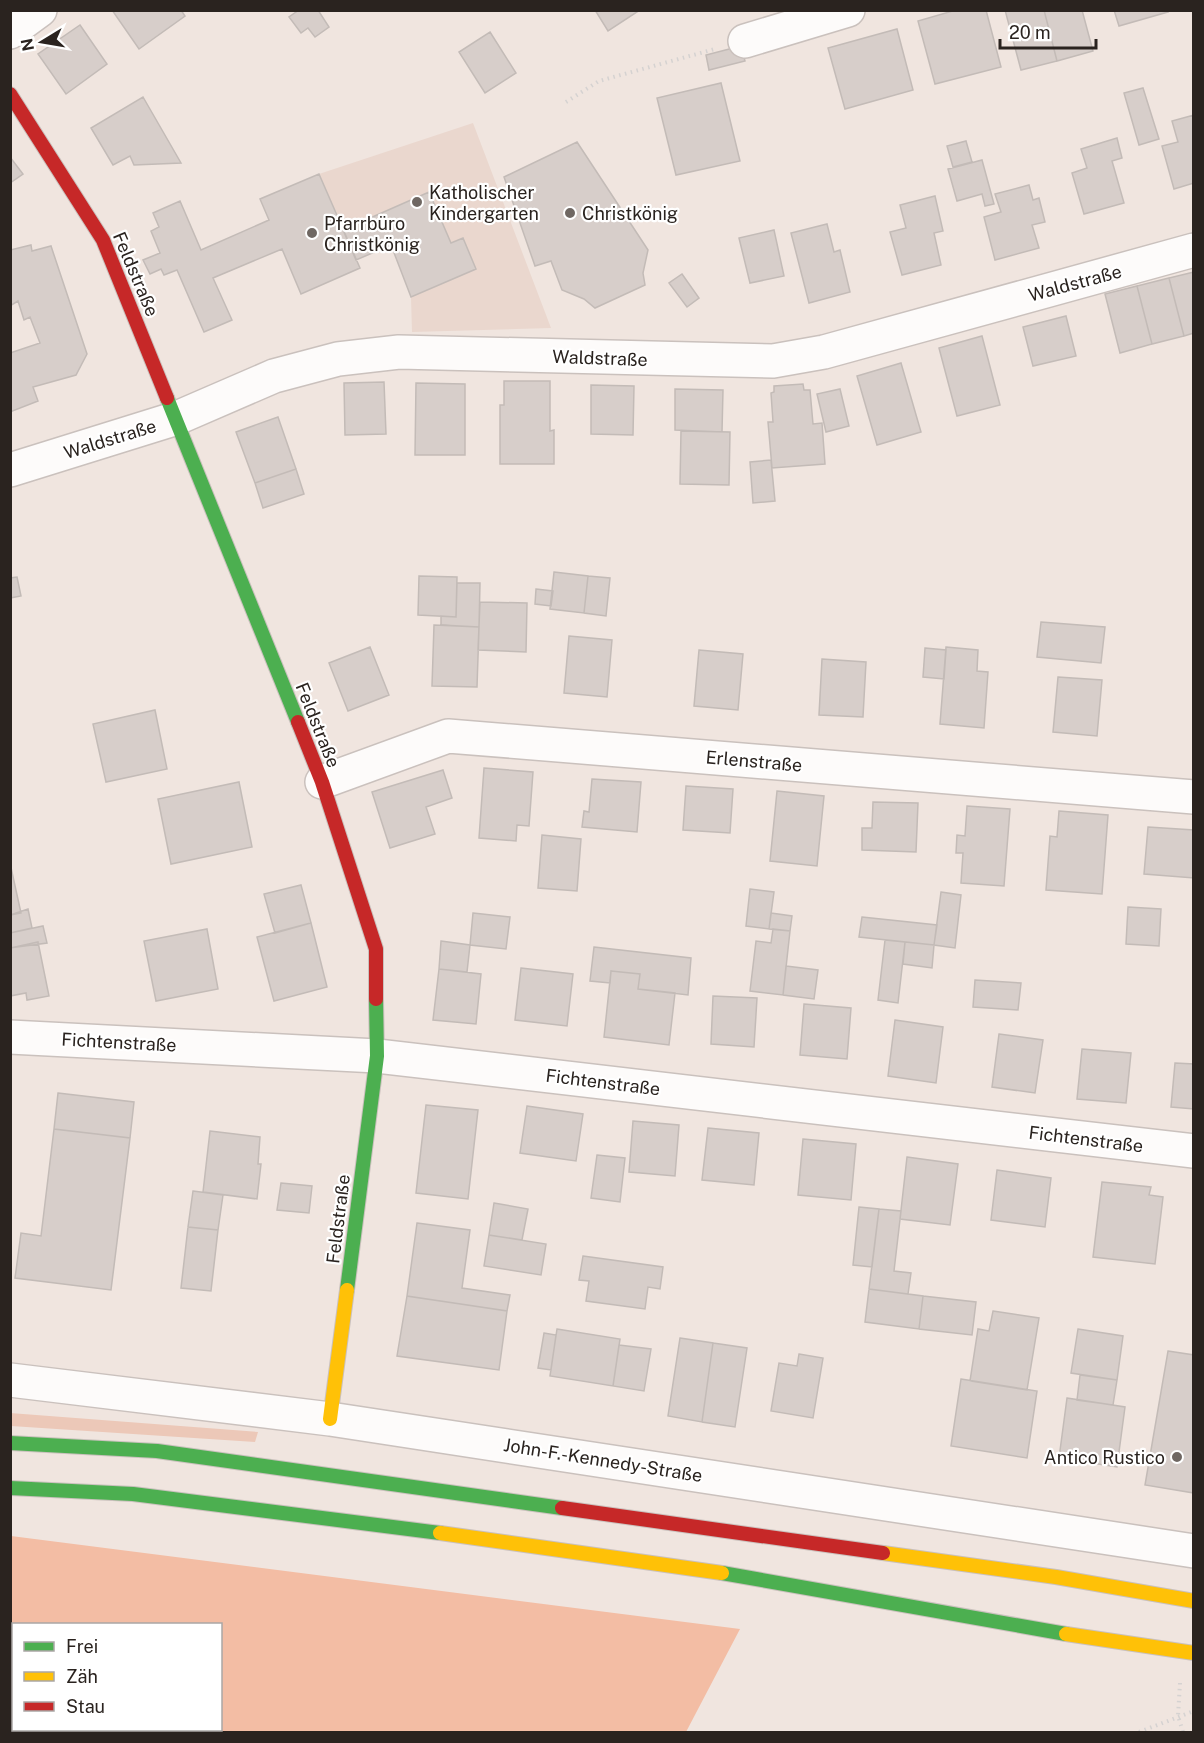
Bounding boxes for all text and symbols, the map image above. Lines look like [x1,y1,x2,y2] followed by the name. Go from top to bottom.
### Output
[12,12,72,72] north arrow
[1000,12,1096,50] scale bar
[1009,22,1051,43] text: 20 m
[17,37,38,53] text: N
[429,182,539,224] place label: Katholischer Kindergarten
[410,195,424,209] marker: Katholischer Kindergarten
[582,203,678,224] place label: Christkönig
[563,206,577,220] marker: Christkönig
[324,213,420,255] place label: Pfarrbüro Christkönig
[305,226,319,240] marker: Pfarrbüro Christkönig
[109,229,163,319] street label: Feldstraße
[1026,261,1124,305] street label: Waldstraße
[552,346,648,370] street label: Waldstraße
[61,415,159,463] street label: Waldstraße
[291,679,345,771] street label: Feldstraße
[705,746,803,776] street label: Erlenstraße
[61,1028,177,1056] street label: Fichtenstraße
[544,1065,662,1099] street label: Fichtenstraße
[1027,1122,1145,1156] street label: Fichtenstraße
[322,1173,354,1265] street label: Feldstraße
[502,1434,704,1486] street label: John-F.-Kennedy-Straße
[1044,1447,1165,1468] place label: Antico Rustico
[1170,1450,1184,1464] marker: Antico Rustico
[12,1623,222,1731] legend
[66,1636,98,1657] text: Frei
[66,1666,98,1687] text: Zäh
[66,1696,105,1717] text: Stau

